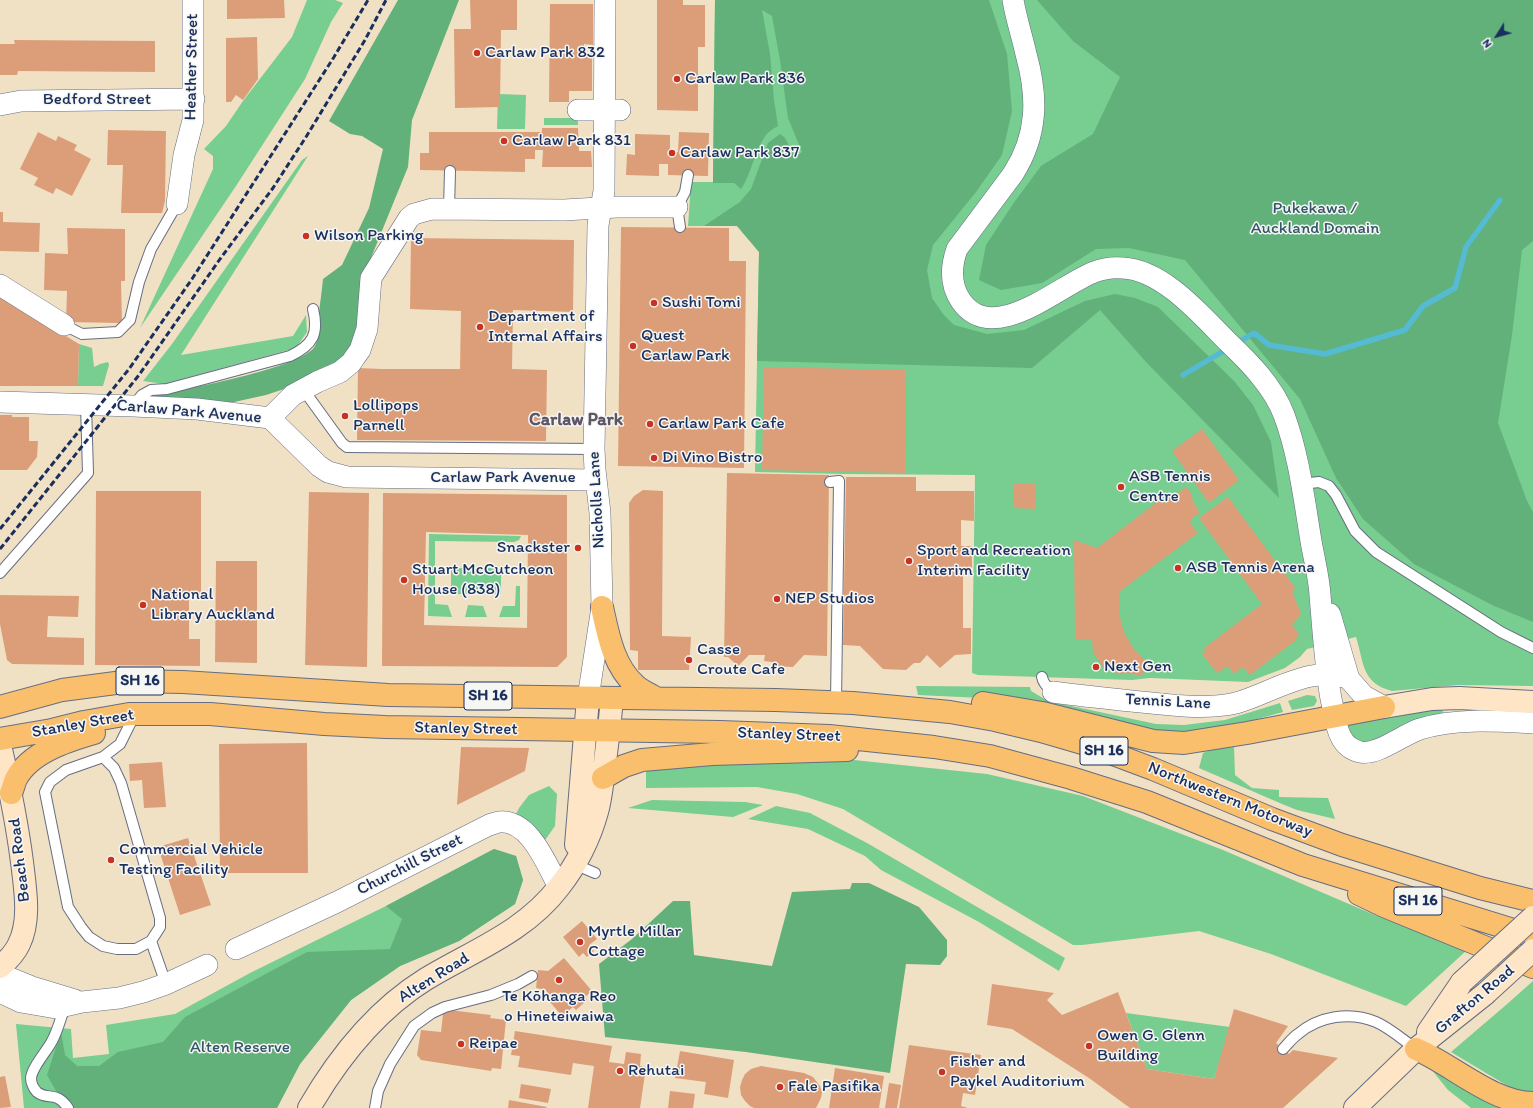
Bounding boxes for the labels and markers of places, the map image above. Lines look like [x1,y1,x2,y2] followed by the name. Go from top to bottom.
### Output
[485,43,605,63] place label: Carlaw Park 832
[472,48,482,58] marker: Carlaw Park 832
[685,69,805,89] place label: Carlaw Park 836
[672,74,682,84] marker: Carlaw Park 836
[512,131,631,151] place label: Carlaw Park 831
[499,136,509,146] marker: Carlaw Park 831
[680,143,799,163] place label: Carlaw Park 837
[667,148,677,158] marker: Carlaw Park 837
[314,226,424,246] place label: Wilson Parking
[301,231,311,241] marker: Wilson Parking
[662,293,741,313] place label: Sushi Tomi
[649,298,659,308] marker: Sushi Tomi
[488,307,603,347] place label: Department of Internal Affairs
[475,322,485,332] marker: Department of Internal Affairs
[641,326,730,366] place label: Quest Carlaw Park
[628,341,638,351] marker: Quest Carlaw Park
[353,396,418,436] place label: Lollipops Parnell
[340,411,350,421] marker: Lollipops Parnell
[658,414,785,434] place label: Carlaw Park Cafe
[645,419,655,429] marker: Carlaw Park Cafe
[662,448,763,468] place label: Di Vino Bistro
[649,453,659,463] marker: Di Vino Bistro
[1129,467,1211,507] place label: ASB Tennis Centre
[1116,482,1126,492] marker: ASB Tennis Centre
[497,538,570,558] place label: Snackster
[917,541,1071,581] place label: Sport and Recreation Interim Facility
[573,543,583,553] marker: Snackster
[904,556,914,566] marker: Sport and Recreation Interim Facility
[1186,558,1315,578] place label: ASB Tennis Arena
[412,560,553,600] place label: Stuart McCutcheon House (838)
[1173,563,1183,573] marker: ASB Tennis Arena
[399,575,409,585] marker: Stuart McCutcheon House (838)
[151,585,275,625] place label: National Library Auckland
[785,589,874,609] place label: NEP Studios
[772,594,782,604] marker: NEP Studios
[138,600,148,610] marker: National Library Auckland
[697,640,785,680] place label: Casse Croute Cafe
[684,655,694,665] marker: Casse Croute Cafe
[1104,657,1172,677] place label: Next Gen
[1091,662,1101,672] marker: Next Gen
[119,840,263,880] place label: Commercial Vehicle Testing Facility
[106,855,116,865] marker: Commercial Vehicle Testing Facility
[588,922,681,962] place label: Myrtle Millar Cottage
[575,937,585,947] marker: Myrtle Millar Cottage
[554,975,564,985] marker: Te Kōhanga Reo o Hineteiwaiwa
[502,987,616,1027] place label: Te Kōhanga Reo o Hineteiwaiwa
[1097,1026,1205,1066] place label: Owen G. Glenn Building
[469,1034,518,1054] place label: Reipae
[456,1039,466,1049] marker: Reipae
[1084,1041,1094,1051] marker: Owen G. Glenn Building
[950,1052,1085,1092] place label: Fisher and Paykel Auditorium
[628,1061,684,1081] place label: Rehutai
[615,1066,625,1076] marker: Rehutai
[937,1067,947,1077] marker: Fisher and Paykel Auditorium
[788,1077,880,1097] place label: Fale Pasifika
[775,1082,785,1092] marker: Fale Pasifika

